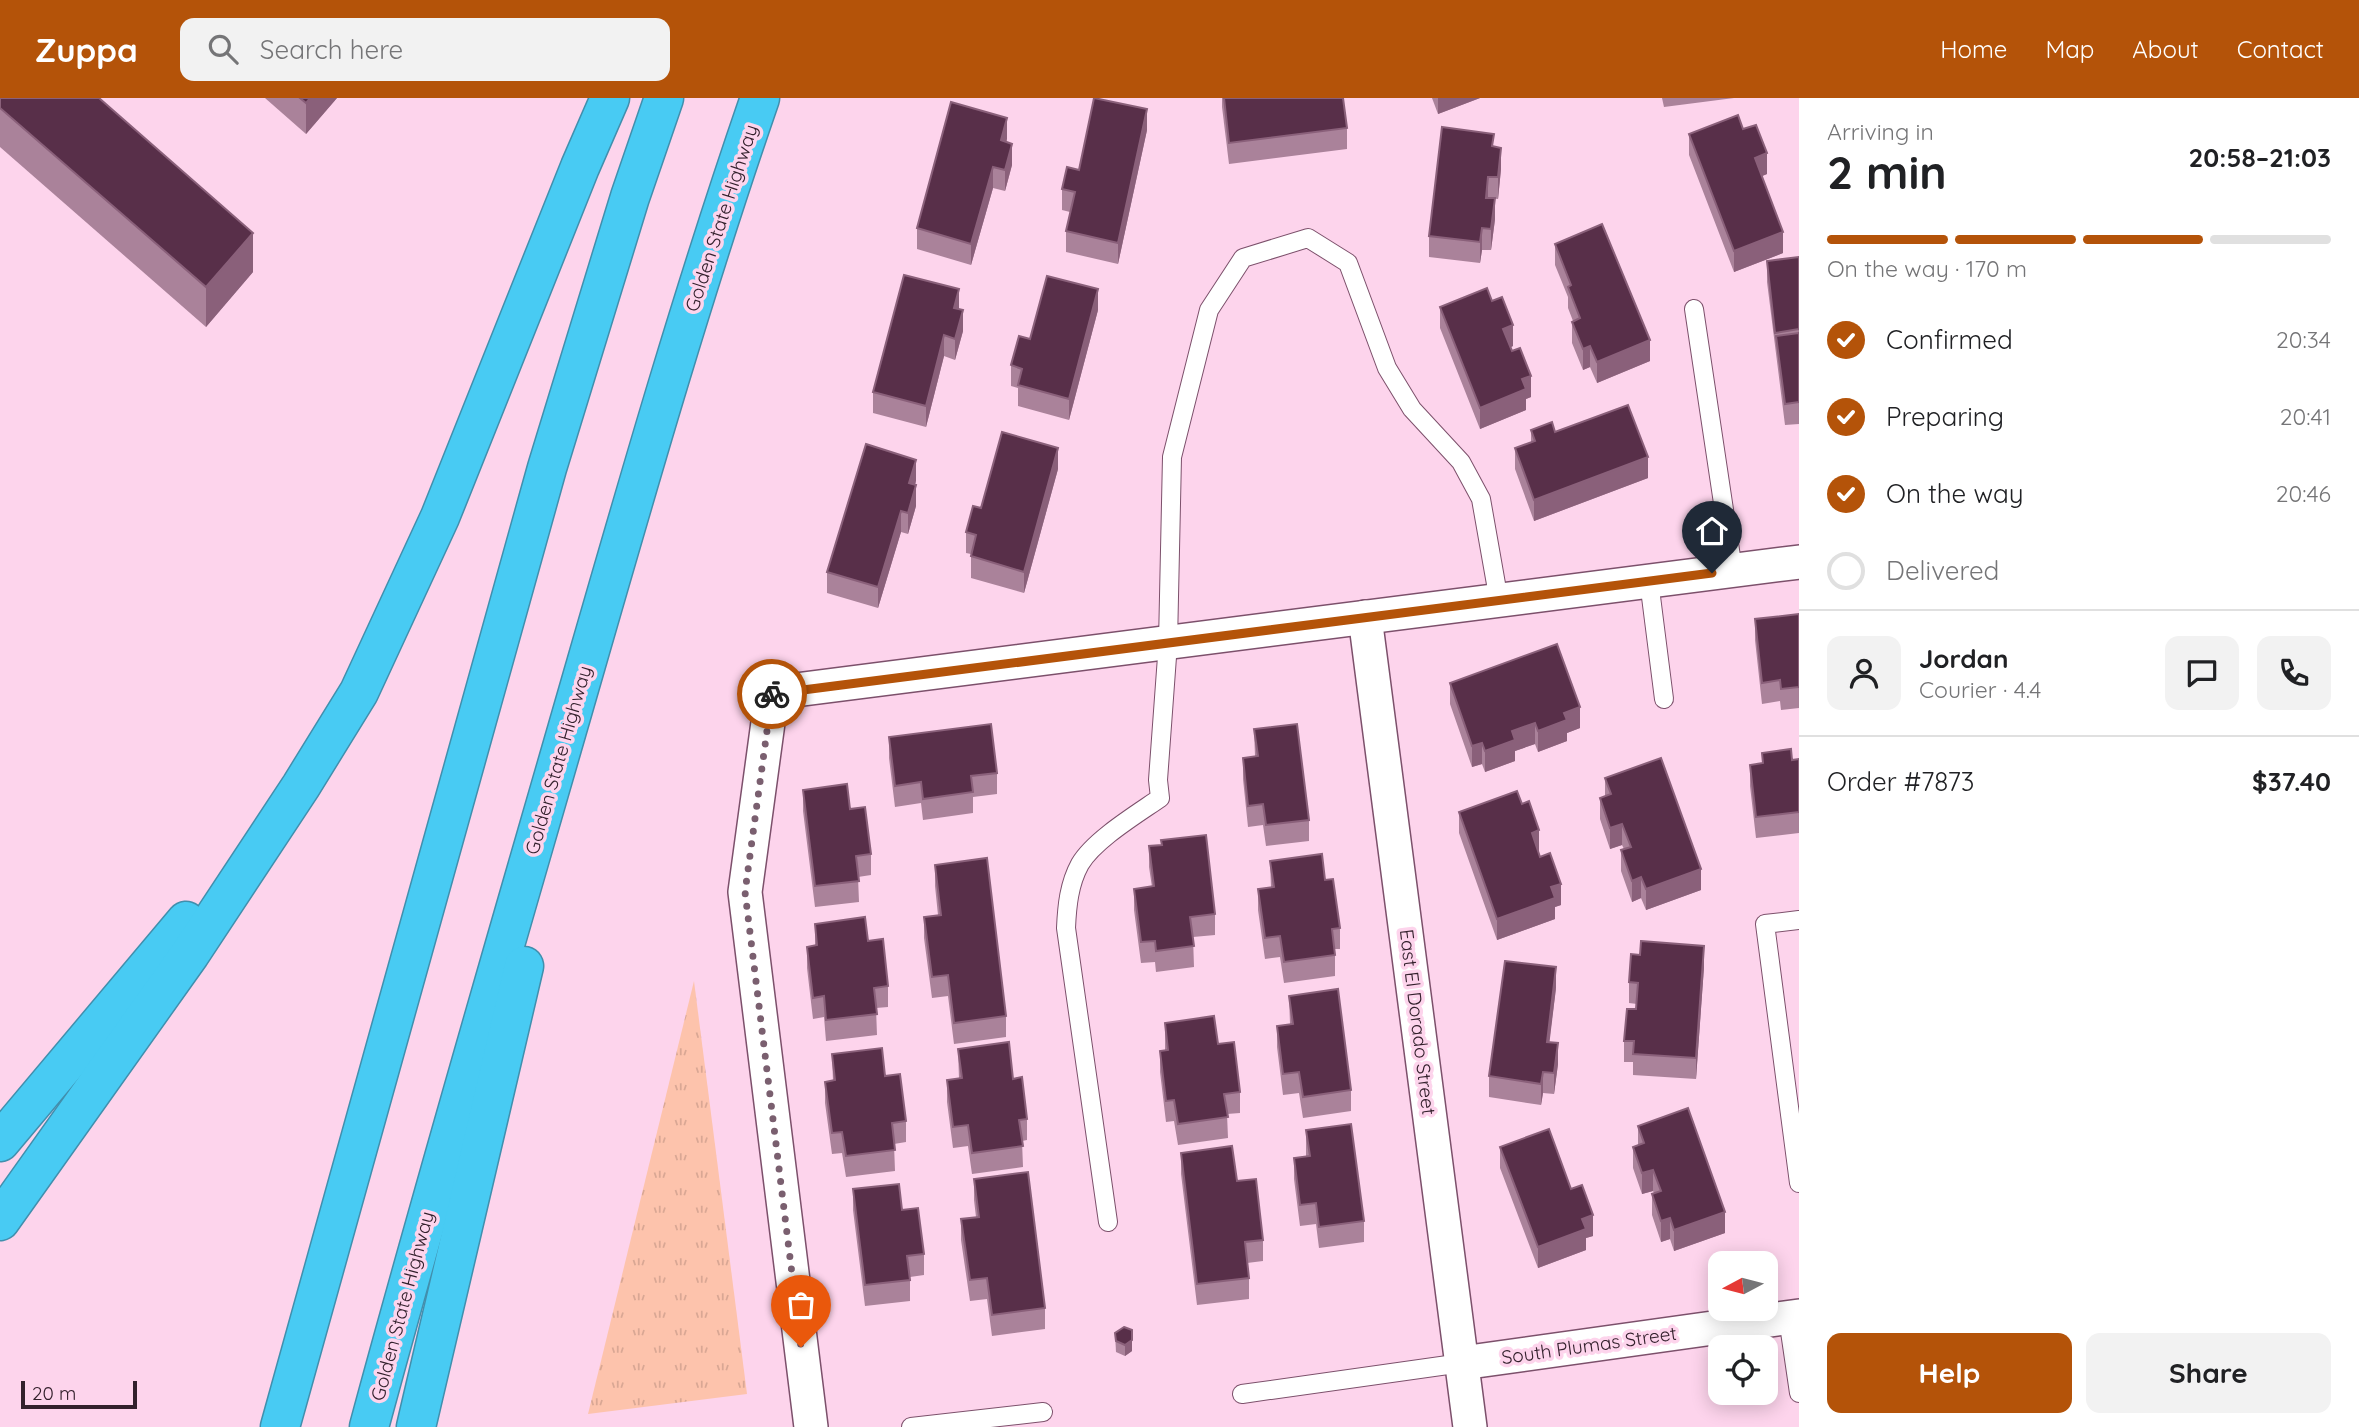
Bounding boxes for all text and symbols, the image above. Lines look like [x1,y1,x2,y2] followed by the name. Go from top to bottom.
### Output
[180,18,670,81] search box
[35,29,138,70] text: Zuppa
[204,30,242,68] icon: search
[260,33,403,66] text: Search here
[1940,34,2007,64] text: Home
[2045,34,2094,64] text: Map
[2132,34,2199,64] text: About
[2237,34,2324,64] text: Contact
[1827,117,1934,146] text: Arriving in
[679,121,763,315] street label: Golden State Highway
[2189,141,2331,174] text: 20:58–21:03
[1827,143,1947,201] text: 2 min
[1827,254,2027,283] text: On the way · 170 m
[1827,321,1865,359] icon: check
[1886,323,2013,356] text: Confirmed
[2276,325,2331,354] text: 20:34
[1827,398,1865,436] icon: check
[1886,400,2004,433] text: Preparing
[2280,402,2331,431] text: 20:41
[1827,475,1865,513] icon: check
[1886,477,2024,510] text: On the way
[2276,479,2331,508] text: 20:46
[1682,501,1742,573] pin
[1693,512,1731,550] icon: home
[1886,554,1999,587] text: Delivered
[1827,636,1901,710] button: person
[2165,636,2239,710] button: chat
[2257,636,2331,710] button: phone
[1919,642,2008,675] text: Jordan
[737,659,807,729] courier
[520,663,596,857] street label: Golden State Highway
[753,675,791,713] icon: bike
[1919,675,2041,704] text: Courier · 4.4
[1827,765,1974,798] text: Order #7873
[2252,765,2331,798] text: $37.40
[1395,928,1441,1116] street label: East El Dorado Street
[365,1209,439,1403] street label: Golden State Highway
[1708,1251,1778,1321] north arrow
[1708,1251,1778,1405] map controls
[771,1275,831,1347] pin
[782,1286,820,1324] icon: bag
[1500,1321,1678,1369] street label: South Plumas Street
[1827,1333,2072,1413] button: Help
[2086,1333,2331,1413] button: Share
[1708,1335,1778,1405] button: locate
[21,1378,136,1410] scale bar
[32,1381,76,1405] text: 20 m

